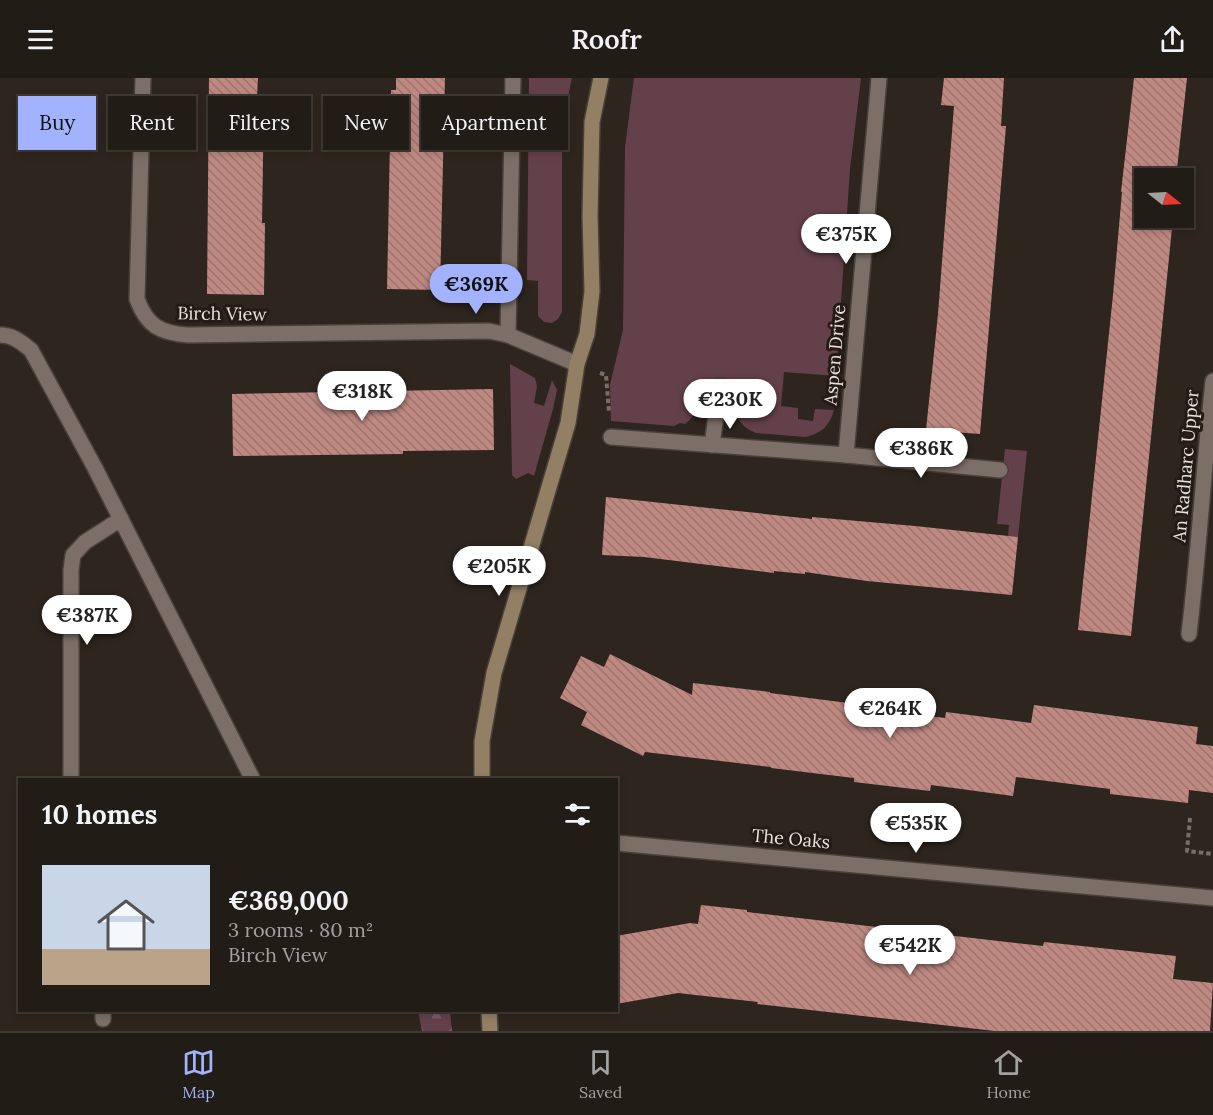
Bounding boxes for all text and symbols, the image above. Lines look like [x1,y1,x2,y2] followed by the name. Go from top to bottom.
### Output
[571,22,642,56] text: Roofr
[24,23,57,56] icon: menu
[1156,23,1189,56] icon: share
[18,96,96,150] chip: Buy
[108,96,196,150] chip: Rent
[208,96,311,150] chip: Filters
[323,96,409,150] chip: New
[421,96,568,150] chip: Apartment
[1134,168,1194,228] north arrow
[1134,168,1194,228] map controls
[804,214,888,265] pin: €375K
[815,221,877,246] text: €375K
[434,264,518,315] pin: €369K
[444,271,508,296] text: €369K
[177,301,268,326] street label: Birch View
[819,304,850,407] street label: Aspen Drive
[320,371,404,422] pin: €318K
[331,378,393,403] text: €318K
[688,379,772,430] pin: €230K
[698,386,763,411] text: €230K
[1167,389,1204,544] street label: An Radharc Upper
[879,428,963,479] pin: €386K
[889,435,953,460] text: €386K
[457,546,541,597] pin: €205K
[467,553,531,578] text: €205K
[45,595,129,646] pin: €387K
[56,602,118,627] text: €387K
[848,688,932,739] pin: €264K
[858,695,922,720] text: €264K
[42,798,157,831] text: 10 homes
[561,798,594,831] icon: filters
[874,803,958,854] pin: €535K
[884,810,948,835] text: €535K
[751,824,831,853] street label: The Oaks
[228,884,349,917] text: €369,000
[90,889,162,961] icon: home
[228,917,373,942] text: 3 rooms · 80 m²
[868,925,952,976] pin: €542K
[878,932,942,957] text: €542K
[228,942,327,967] text: Birch View
[182,1046,215,1102] tab: Map
[579,1046,622,1102] tab: Saved
[986,1046,1031,1102] tab: Home

